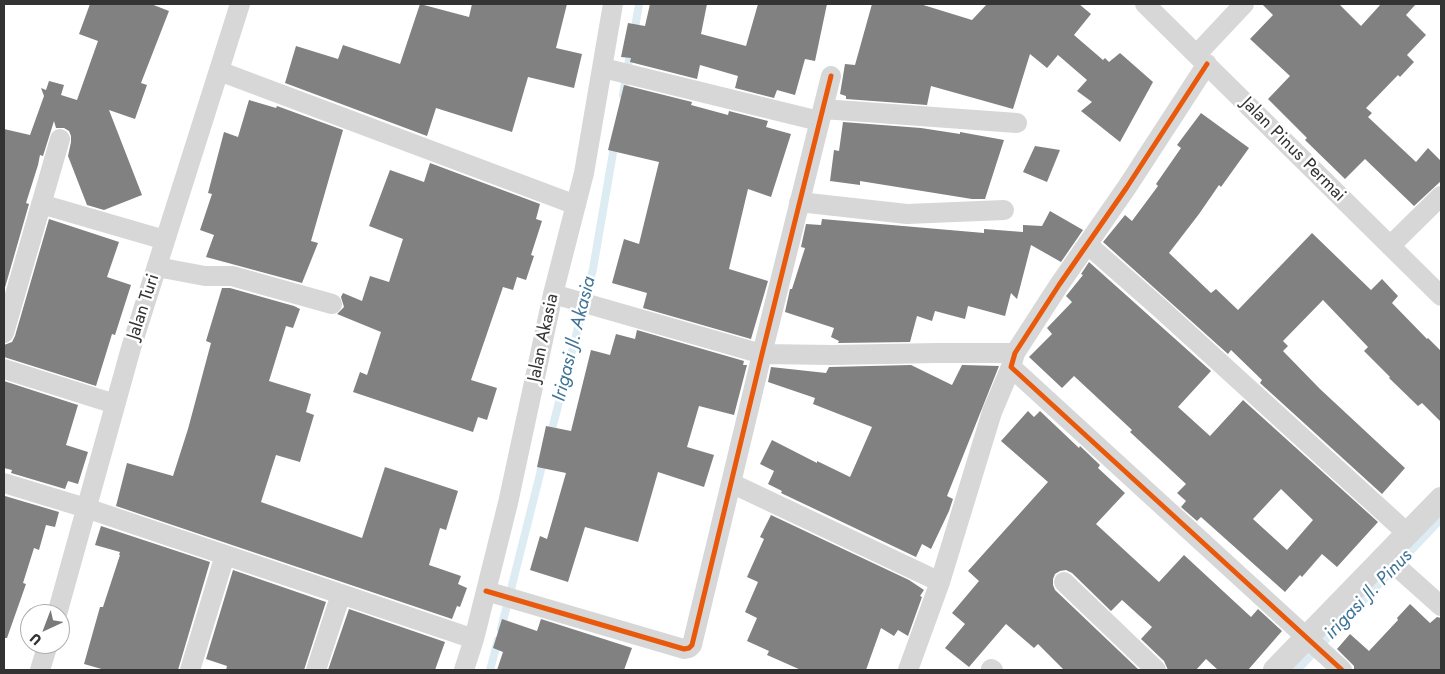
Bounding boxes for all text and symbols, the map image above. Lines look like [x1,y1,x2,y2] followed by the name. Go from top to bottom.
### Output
[1236,93,1350,207] street label: Jalan Pinus Permai
[123,271,165,343] street label: Jalan Turi
[548,274,602,404] water label: Irigasi Jl. Akasia
[524,292,564,384] street label: Jalan Akasia
[1320,545,1418,645] water label: irigasi Jl. Pinus
[20,604,70,654] north arrow
[25,629,46,650] text: U

